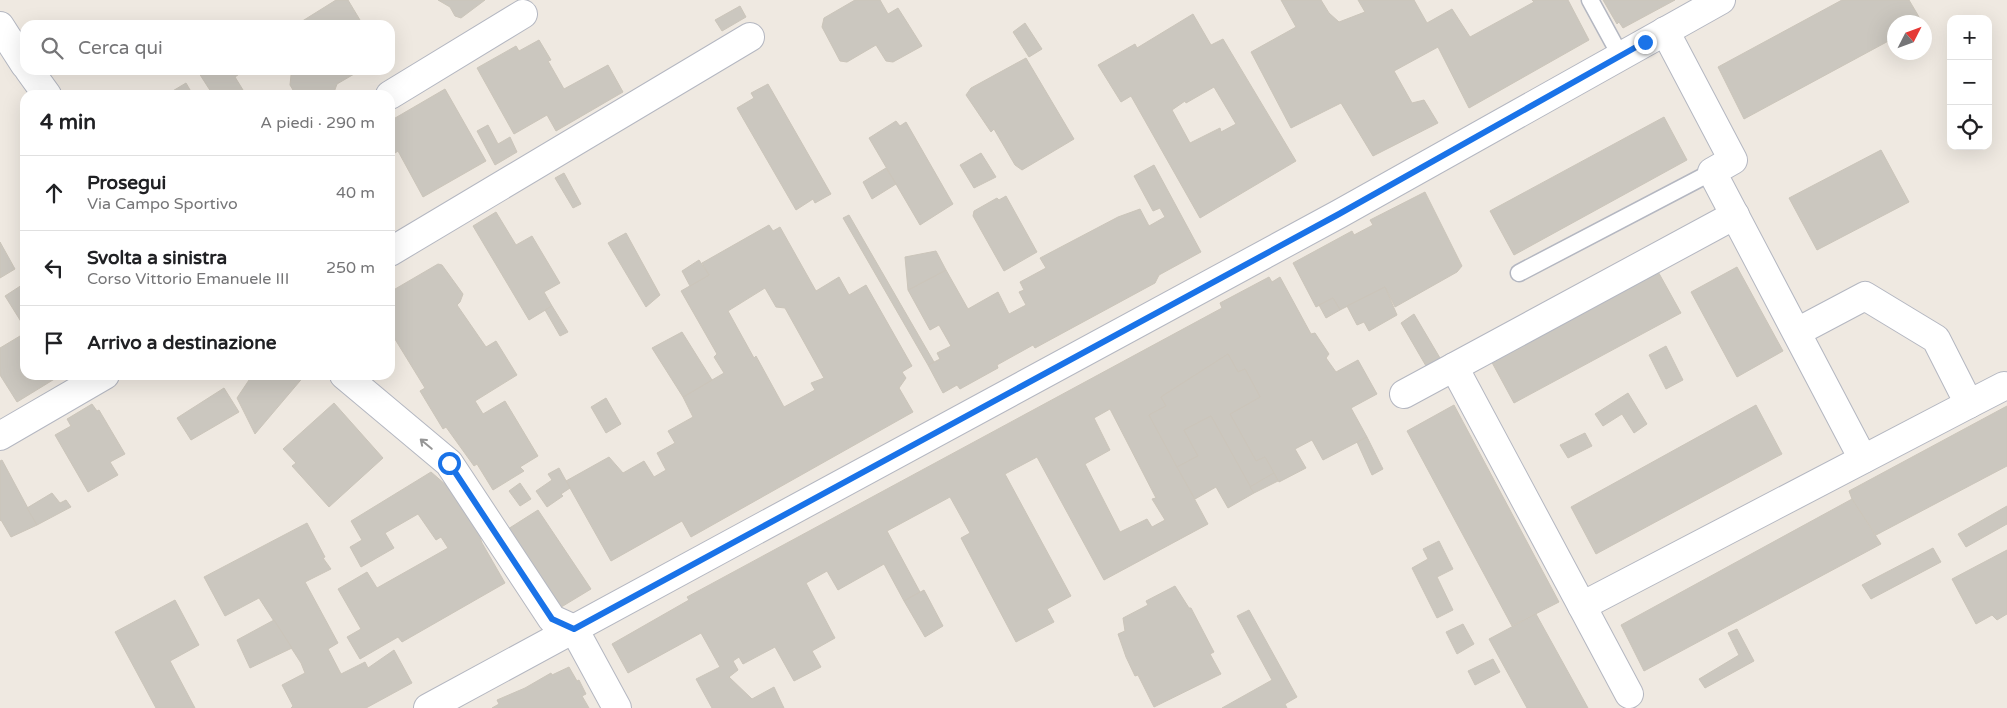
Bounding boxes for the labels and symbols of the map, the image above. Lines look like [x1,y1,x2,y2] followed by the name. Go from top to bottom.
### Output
[1887,15,1932,60] north arrow
[1634,31,1657,54] route end
[420,438,433,449] one-way arrow
[438,452,461,475] route start

